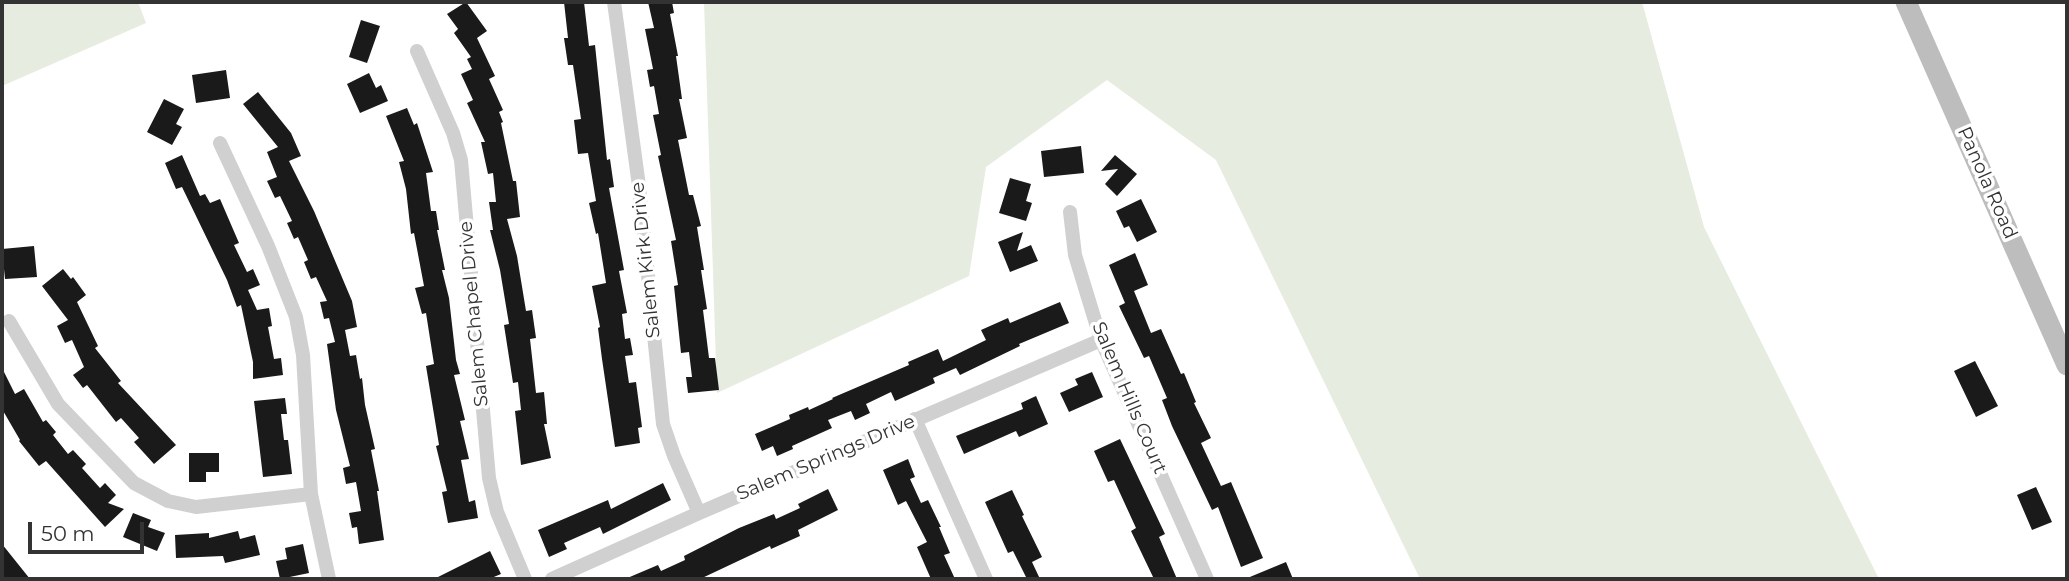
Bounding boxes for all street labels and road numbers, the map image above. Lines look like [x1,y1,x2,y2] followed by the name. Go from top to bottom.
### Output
[1952,123,2022,243] street label: Panola Road
[626,181,666,339] street label: Salem Kirk Drive
[455,220,493,408] street label: Salem Chapel Drive
[1087,319,1171,477] street label: Salem Hills Court
[733,410,919,506] street label: Salem Springs Drive

